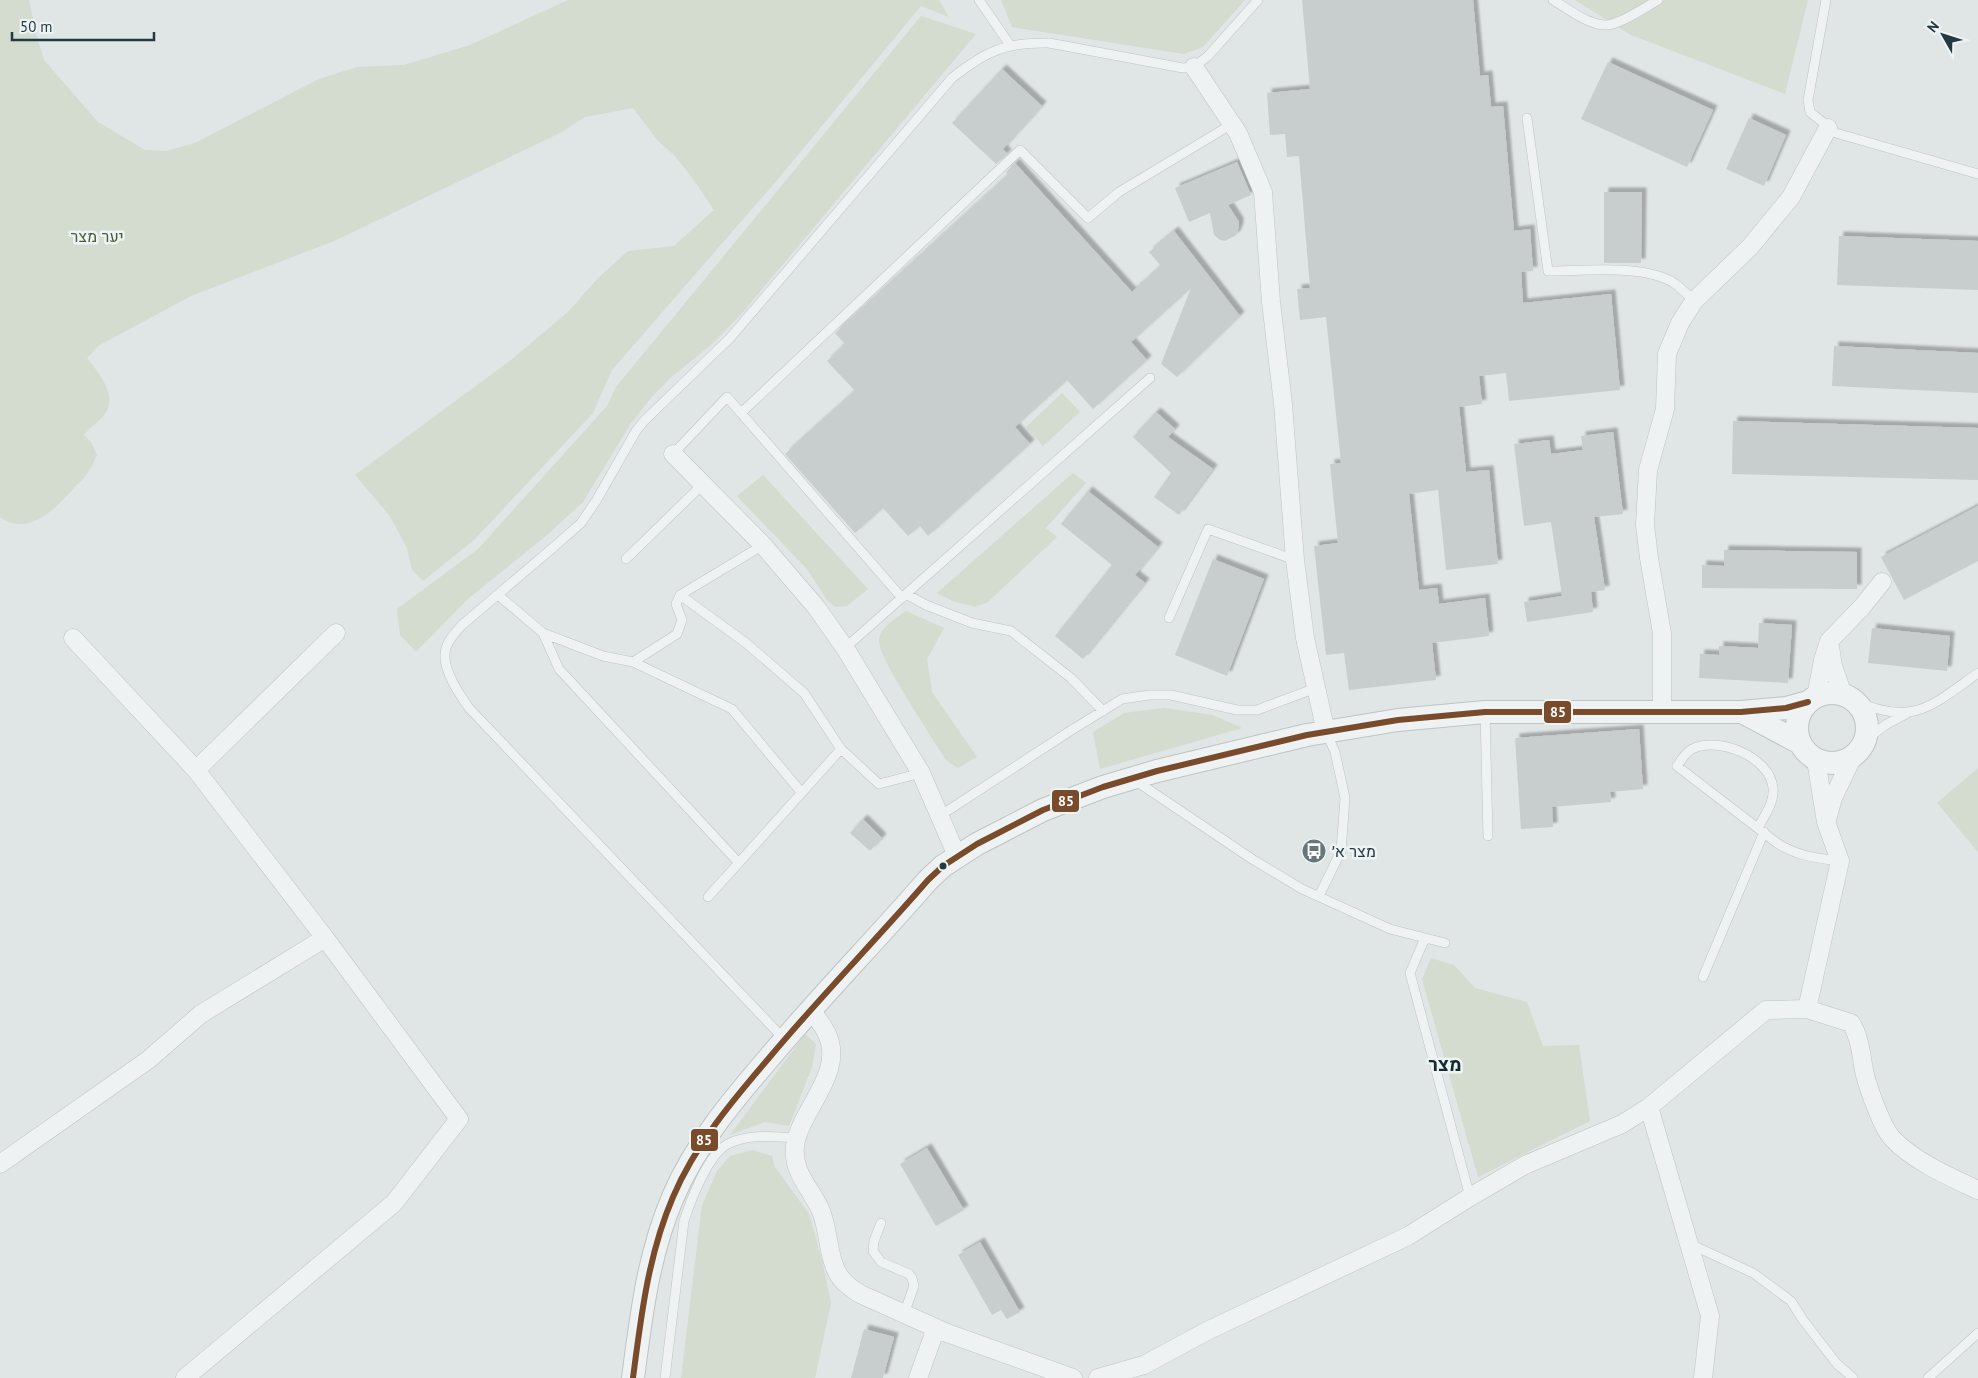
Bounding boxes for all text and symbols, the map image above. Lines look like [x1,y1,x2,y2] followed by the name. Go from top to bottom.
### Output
[12,10,155,42] scale bar
[1918,10,1968,60] north arrow
[20,17,53,36] text: 50 m
[1923,18,1943,36] text: N
[71,226,123,246] park label: יער מצר
[1543,700,1572,724] line badge: 85
[1550,703,1566,721] text: 85
[1051,789,1080,813] line badge: 85
[1058,792,1074,810] text: 85
[1301,838,1327,864] bus stop icon: מצר א׳
[1332,841,1376,861] place label: מצר א׳
[938,861,948,871] unlabelled marker
[1428,1052,1462,1076] district label: מצר
[690,1128,719,1152] line badge: 85
[696,1131,712,1149] text: 85

